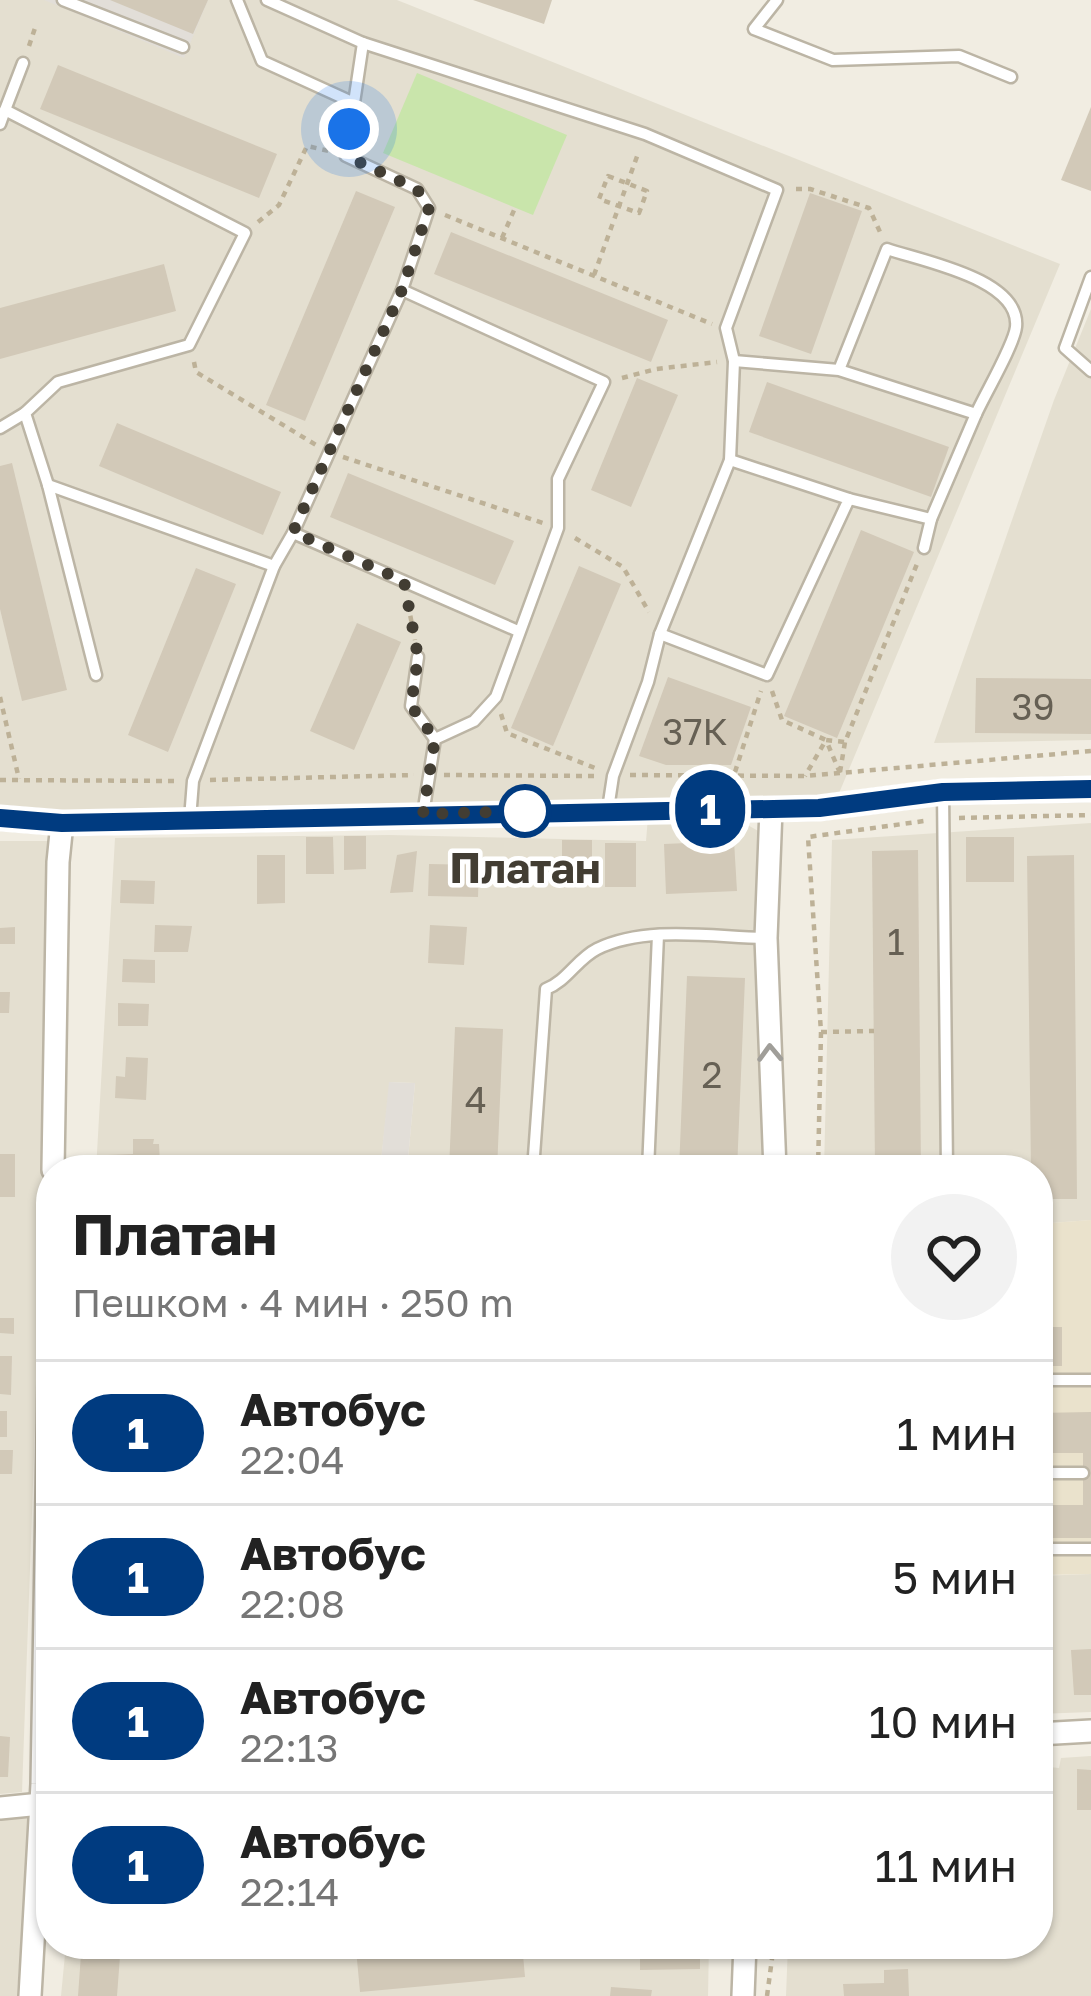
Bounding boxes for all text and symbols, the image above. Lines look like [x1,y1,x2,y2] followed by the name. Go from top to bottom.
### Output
[319,99,379,159] your location
[1012,685,1054,728] house number: 39
[662,710,728,753] house number: 37К
[671,770,749,848] line badge: 1
[699,784,721,834] text: 1
[500,786,550,836] marker: Платан
[449,842,601,892] place label: Платан
[887,920,905,963] house number: 1
[757,1043,783,1062] one-way arrow
[702,1053,722,1096] house number: 2
[465,1078,487,1121] house number: 4
[891,1194,1017,1320] button: heart
[72,1199,277,1268] text: Платан
[72,1279,514,1326] text: Пешком · 4 мин · 250 m
[240,1382,426,1436] text: Автобус
[897,1406,1017,1460] text: 1 мин
[127,1408,149,1458] text: 1
[240,1436,345,1483] text: 22:04
[240,1526,426,1580] text: Автобус
[892,1550,1017,1604] text: 5 мин
[127,1552,149,1602] text: 1
[240,1580,345,1627] text: 22:08
[240,1670,426,1724] text: Автобус
[869,1694,1017,1748] text: 10 мин
[127,1696,149,1746] text: 1
[240,1724,339,1771] text: 22:13
[240,1814,426,1868] text: Автобус
[875,1838,1017,1892] text: 11 мин
[127,1840,149,1890] text: 1
[240,1868,340,1915] text: 22:14

